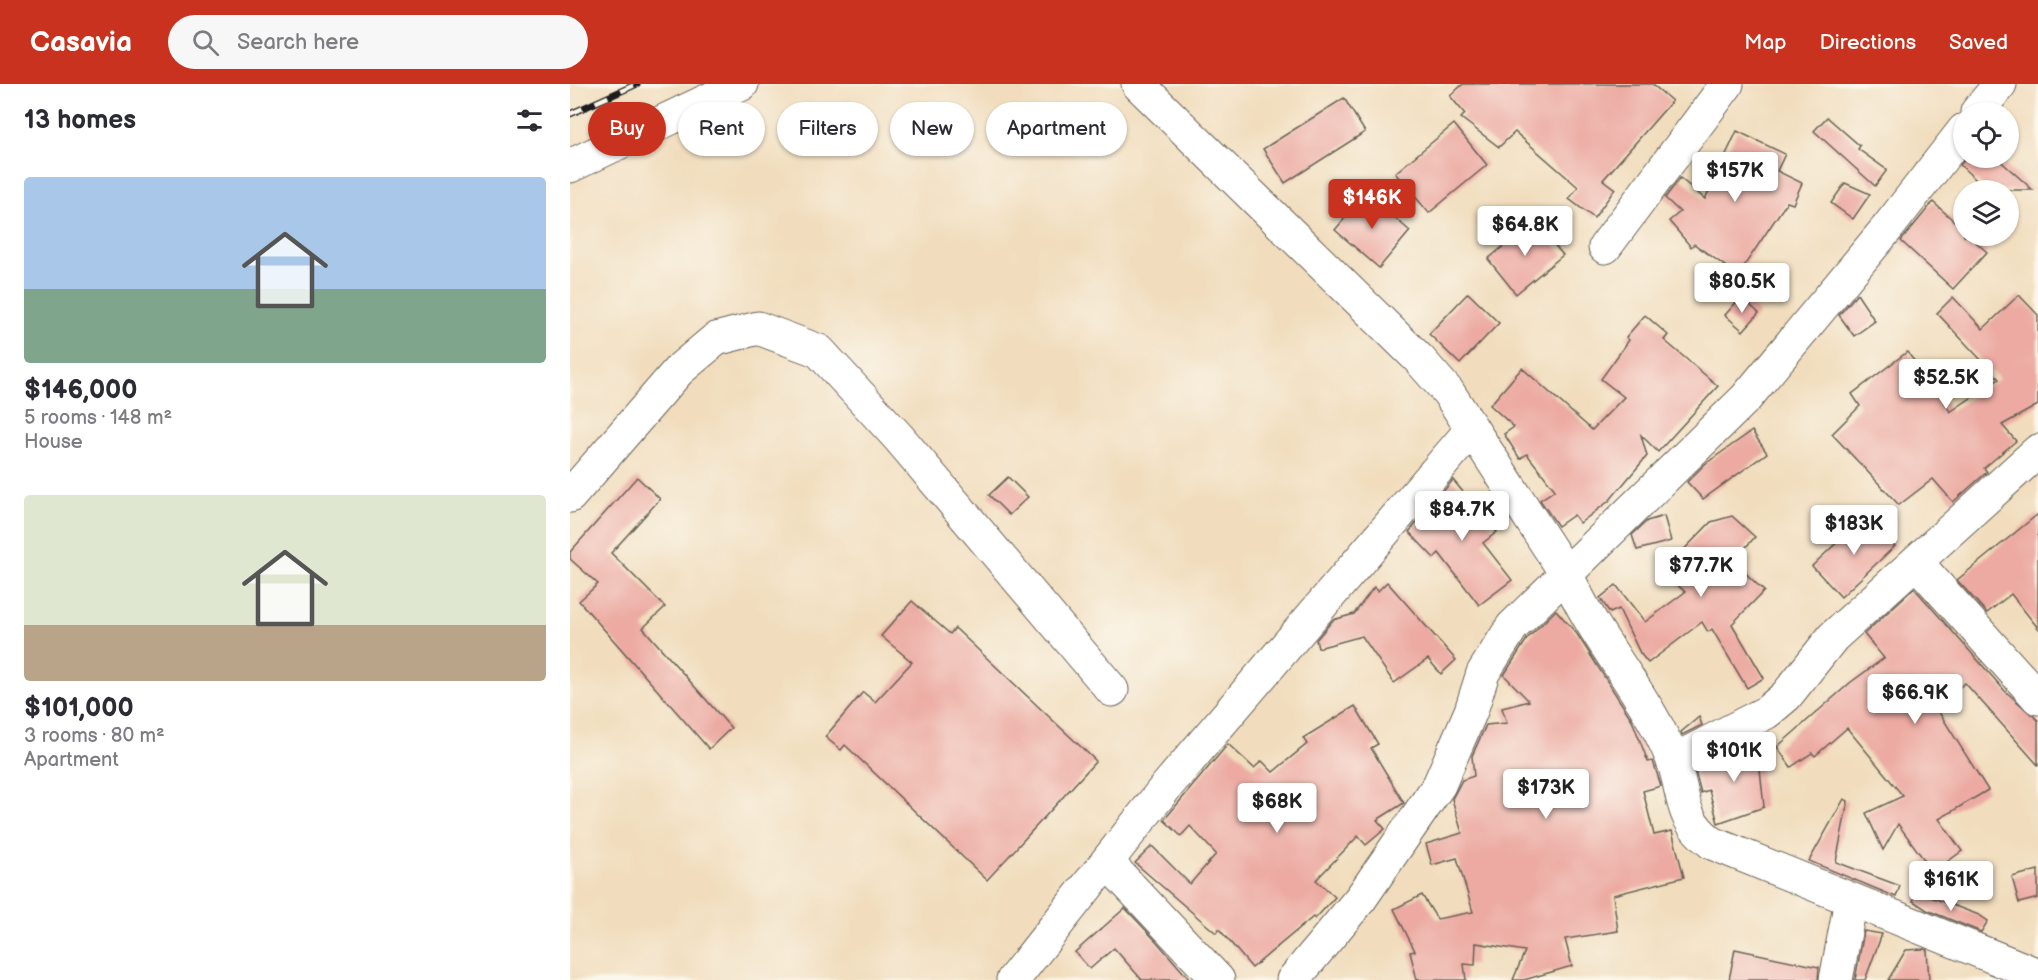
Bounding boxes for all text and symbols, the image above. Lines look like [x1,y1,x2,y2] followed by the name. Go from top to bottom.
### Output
[168,15,588,69] search box
[30,26,132,59] text: Casavia
[189,26,222,59] icon: search
[237,29,359,56] text: Search here
[1744,30,1787,55] text: Map
[1820,30,1916,55] text: Directions
[1949,30,2008,55] text: Saved
[588,102,666,156] chip: Buy
[678,102,765,156] chip: Rent
[777,102,878,156] chip: Filters
[890,102,974,156] chip: New
[986,102,1127,156] chip: Apartment
[1953,102,2019,246] map controls
[1953,102,2019,168] button: locate
[513,104,546,137] icon: filters
[24,105,136,136] text: 13 homes
[1693,152,1777,203] pin: $157K
[1706,159,1764,183] text: $157K
[1330,179,1414,230] pin: $146K
[1953,180,2019,246] button: layers
[1342,186,1402,210] text: $146K
[1476,206,1574,257] pin: $64.8K
[1491,213,1559,237] text: $64.8K
[231,216,339,324] icon: home
[1693,263,1791,314] pin: $80.5K
[1708,270,1776,294] text: $80.5K
[1897,359,1995,410] pin: $52.5K
[1913,366,1979,390] text: $52.5K
[24,375,138,406] text: $146,000
[24,406,172,430] text: 5 rooms · 148 m²
[24,430,83,454] text: House
[1413,491,1511,542] pin: $84.7K
[1429,498,1495,522] text: $84.7K
[1812,505,1896,556] pin: $183K
[1825,512,1883,536] text: $183K
[231,534,339,642] icon: home
[1652,547,1750,598] pin: $77.7K
[1669,554,1733,578] text: $77.7K
[1866,674,1964,725] pin: $66.9K
[1881,681,1949,705] text: $66.9K
[24,693,134,724] text: $101,000
[24,724,165,748] text: 3 rooms · 80 m²
[1692,732,1776,783] pin: $101K
[1706,739,1762,763] text: $101K
[24,748,119,772] text: Apartment
[1504,769,1588,820] pin: $173K
[1517,776,1575,800] text: $173K
[1241,783,1313,834] pin: $68K
[1252,790,1302,814] text: $68K
[1909,861,1993,912] pin: $161K
[1923,868,1979,892] text: $161K

